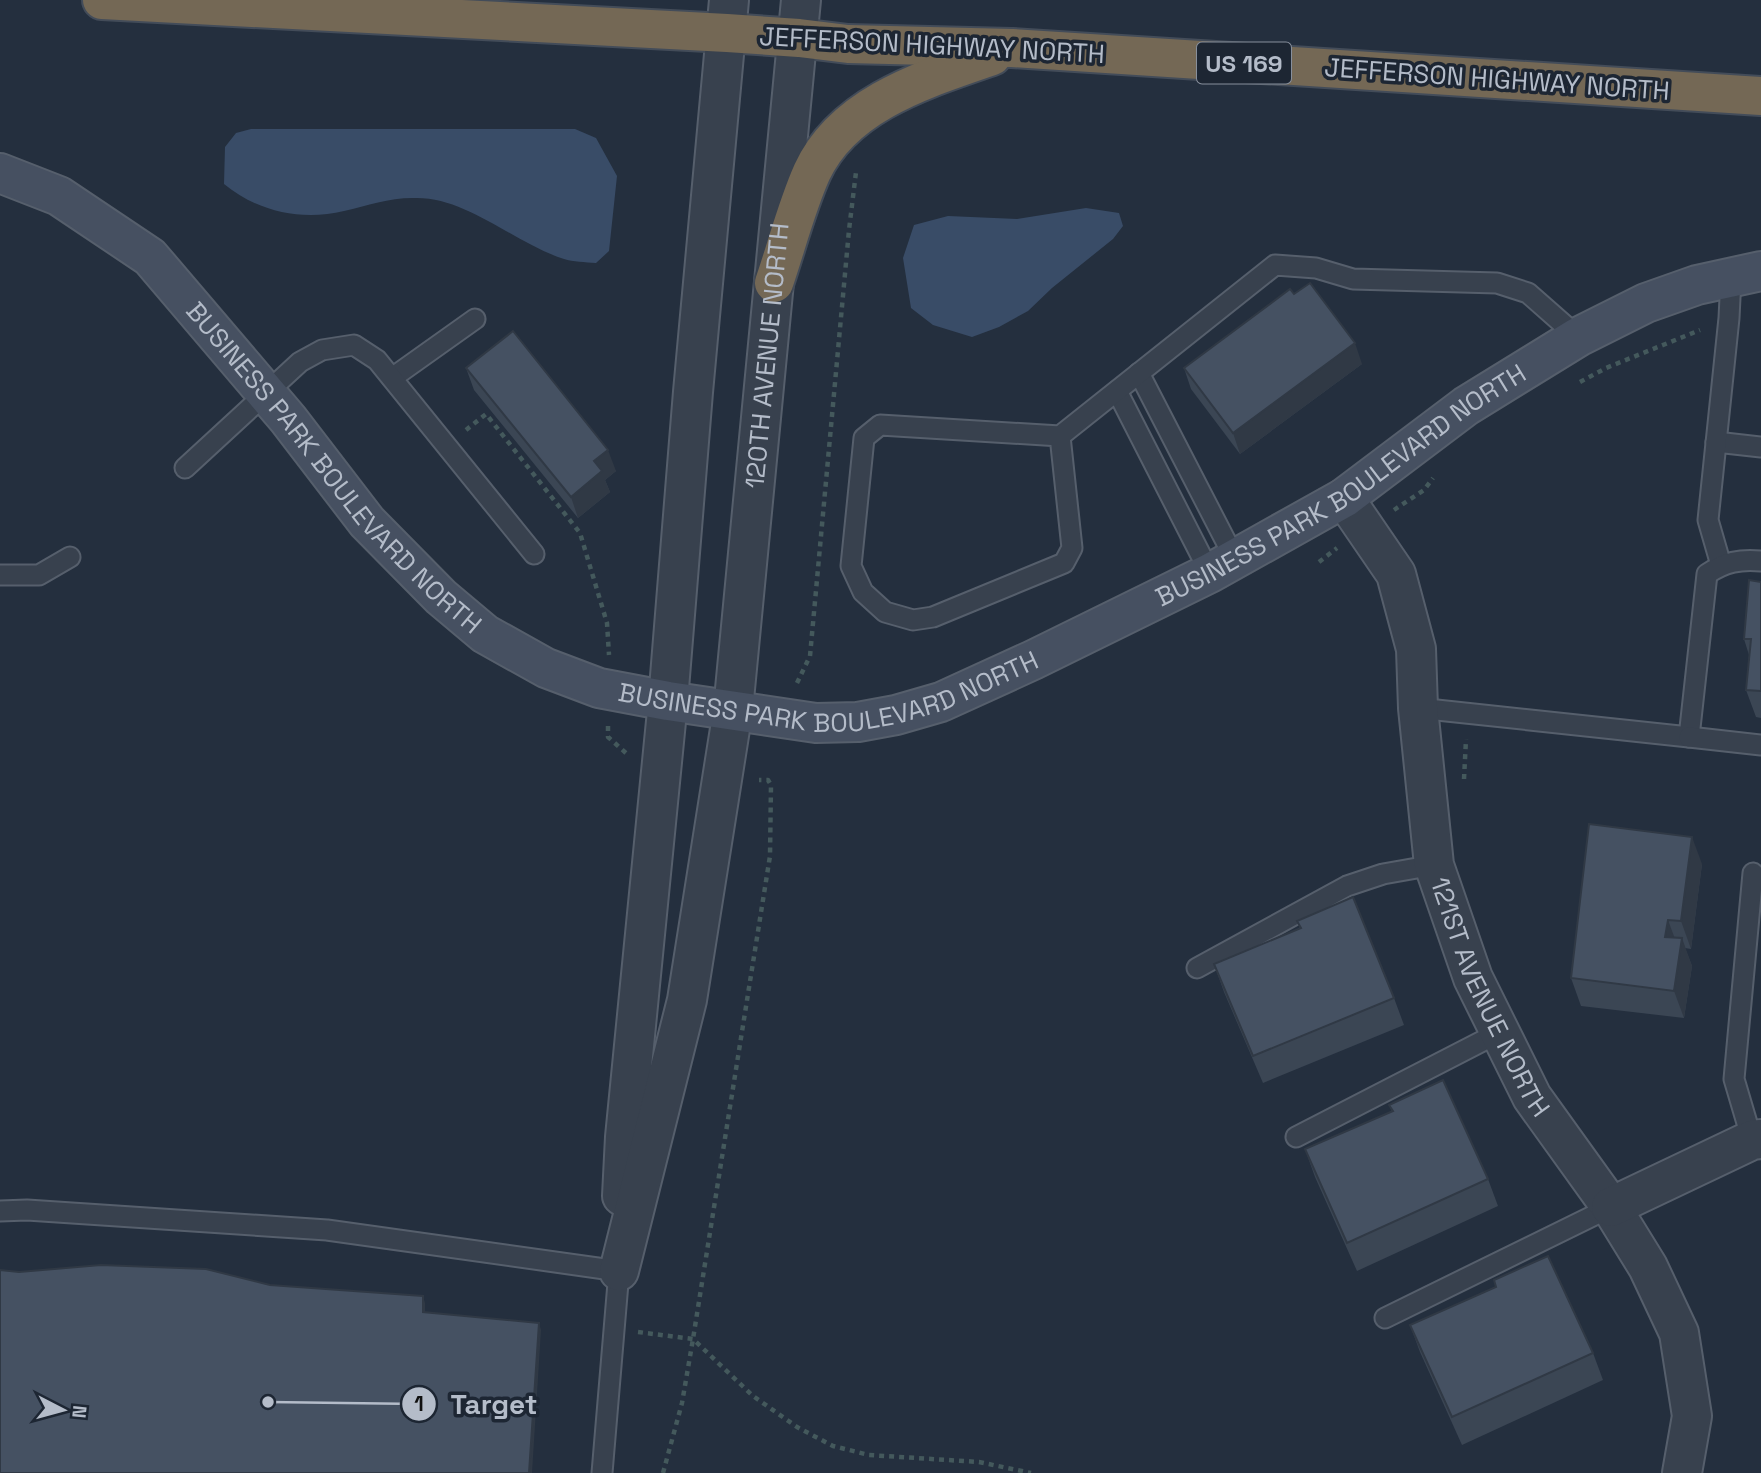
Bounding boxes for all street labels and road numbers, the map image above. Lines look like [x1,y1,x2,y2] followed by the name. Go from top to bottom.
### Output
[758,19,1106,71] street label: JEFFERSON HIGHWAY NORTH
[1197,42,1291,84] road number: US 169
[1323,50,1671,108] street label: JEFFERSON HIGHWAY NORTH
[737,221,797,490] street label: 120TH AVENUE NORTH
[179,295,489,641] street label: BUSINESS PARK BOULEVARD NORTH
[1150,356,1532,614] street label: BUSINESS PARK BOULEVARD NORTH
[616,643,1044,740] street label: BUSINESS PARK BOULEVARD NORTH
[1423,873,1558,1123] street label: 121ST AVENUE NORTH

